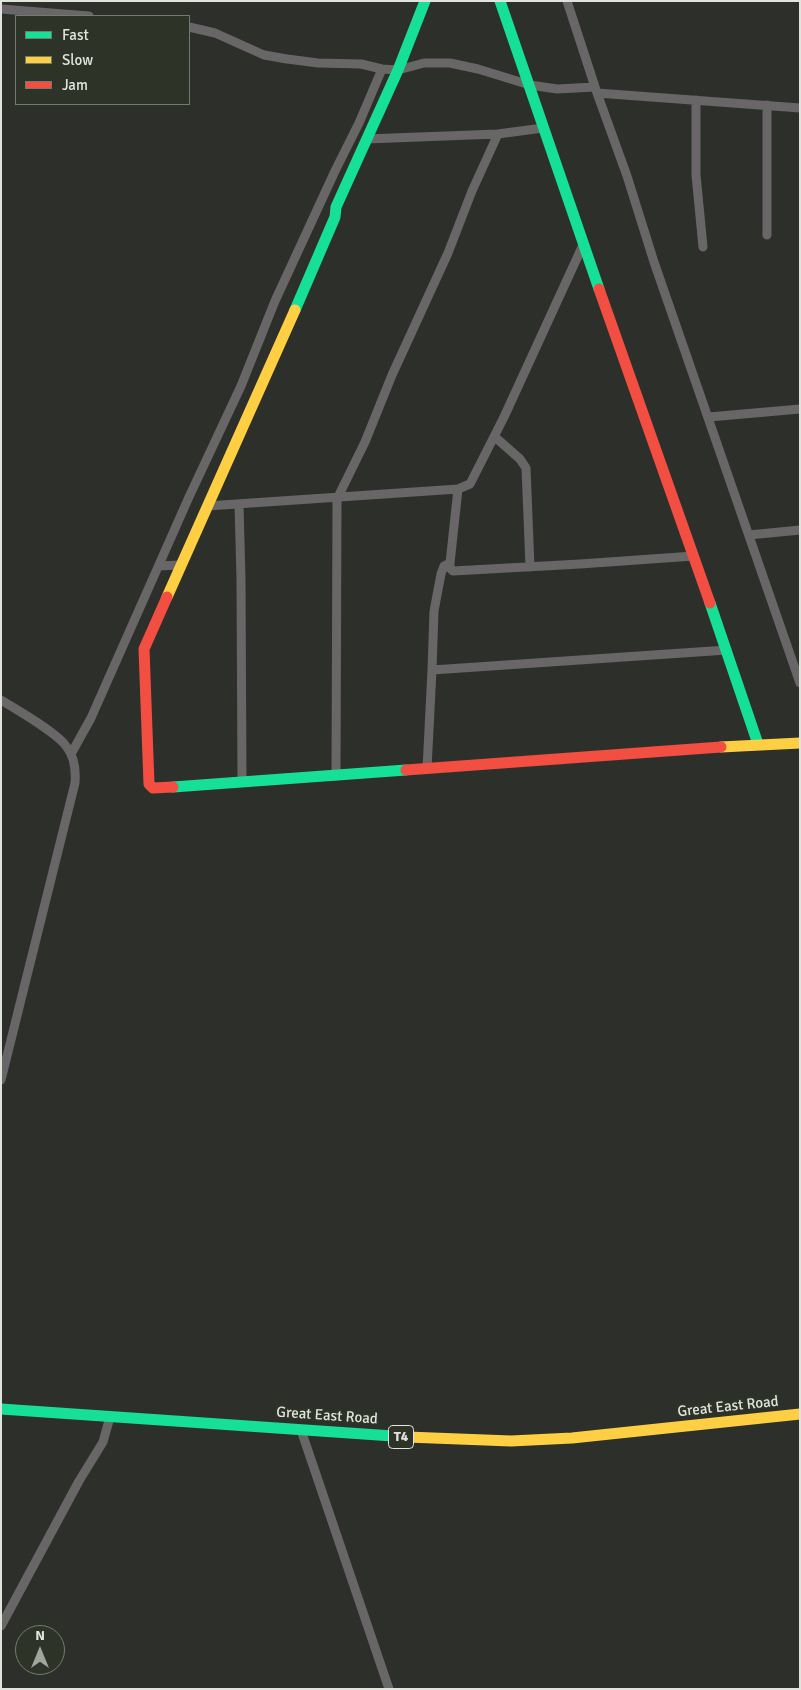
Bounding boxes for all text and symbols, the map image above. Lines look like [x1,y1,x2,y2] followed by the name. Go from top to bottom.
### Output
[15,15,190,105] legend
[62,26,89,44] text: Fast
[62,51,93,69] text: Slow
[62,76,88,94] text: Jam
[677,1393,779,1421] street label: Great East Road
[276,1403,378,1429] street label: Great East Road
[388,1425,414,1448] road number: T4
[15,1625,65,1675] north arrow
[35,1627,45,1644] text: N

